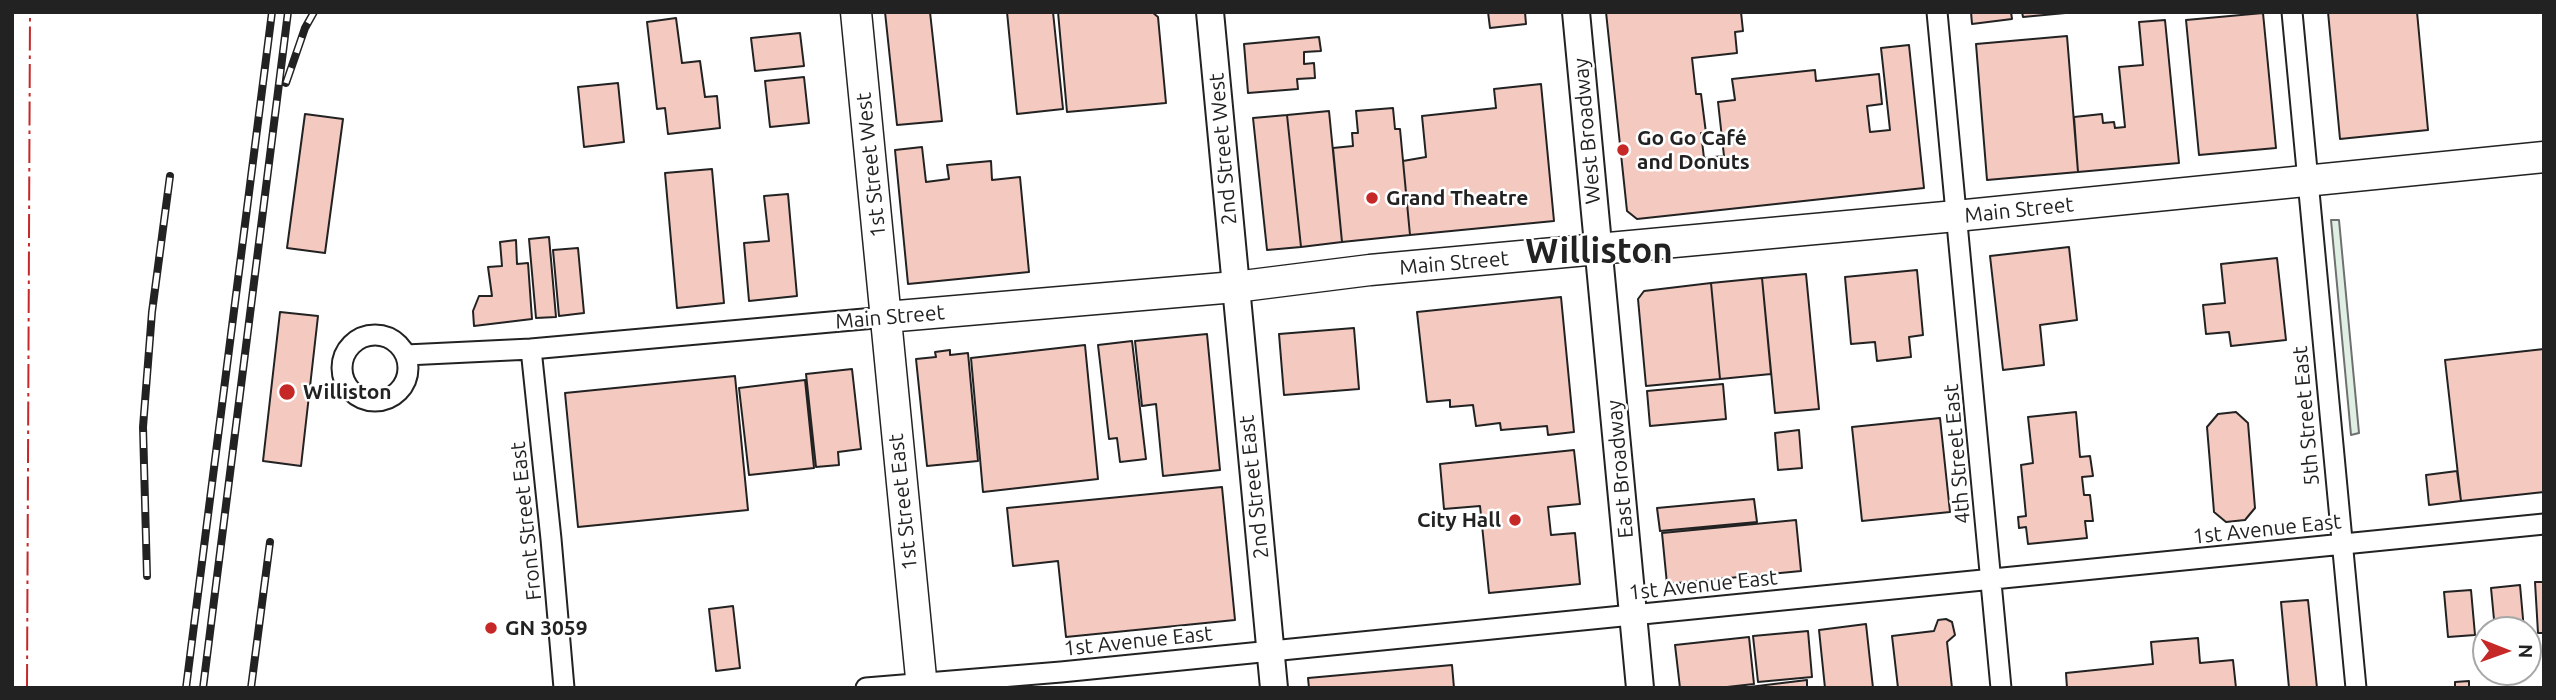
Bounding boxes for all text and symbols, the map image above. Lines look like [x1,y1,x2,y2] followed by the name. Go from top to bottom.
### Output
[1568,57,1606,205] street label: West Broadway
[1204,72,1242,226] street label: 2nd Street West
[851,91,891,239] street label: 1st Street West
[1637,125,1750,175] place label: Go Go Café and Donuts
[1615,142,1631,158] marker: Go Go Café and Donuts
[1386,185,1528,211] place label: Grand Theatre
[1364,190,1380,206] marker: Grand Theatre
[1963,192,2075,228] street label: Main Street
[1525,230,1673,272] district label: Williston
[1398,246,1510,280] street label: Main Street
[834,300,946,334] street label: Main Street
[2287,345,2325,487] street label: 5th Street East
[303,379,392,405] place label: Williston
[277,382,297,402] marker: Williston
[1938,383,1976,525] street label: 4th Street East
[1601,399,1639,539] street label: East Broadway
[1234,414,1274,560] street label: 2nd Street East
[883,432,923,572] street label: 1st Street East
[505,440,547,602] street label: Front Street East
[1417,507,1501,533] place label: City Hall
[2191,509,2343,549] street label: 1st Avenue East
[1507,512,1523,528] marker: City Hall
[1627,565,1779,605] street label: 1st Avenue East
[505,615,588,641] place label: GN 3059
[2472,616,2542,686] north arrow
[483,620,499,636] marker: GN 3059
[1062,621,1214,661] street label: 1st Avenue East
[2515,644,2537,659] text: N

